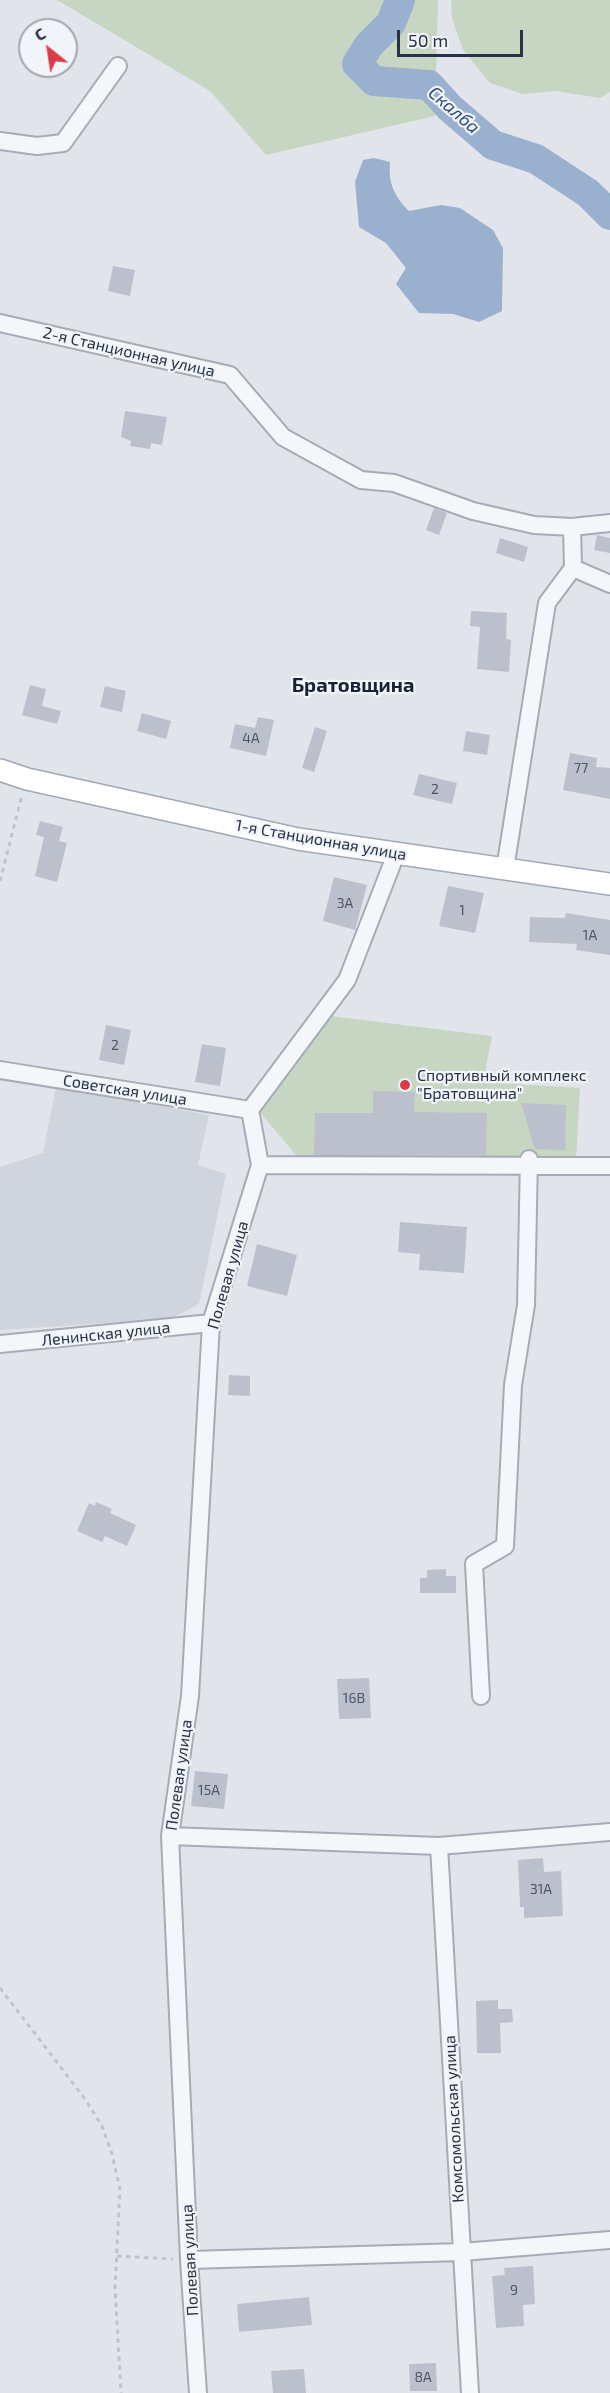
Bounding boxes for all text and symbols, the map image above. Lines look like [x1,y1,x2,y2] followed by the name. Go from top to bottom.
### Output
[18,18,78,78] north arrow
[400,18,526,56] scale bar
[31,23,49,44] text: С
[408,29,448,51] text: 50 m
[424,82,484,138] water label: Скалба
[41,323,217,381] street label: 2-я Станционная улица
[292,673,414,697] district label: Братовщина
[242,730,260,746] house number: 4А
[574,760,588,776] house number: 77
[431,781,439,797] house number: 2
[234,815,408,865] street label: 1-я Станционная улица
[337,895,353,911] house number: 3А
[459,902,465,918] house number: 1
[583,927,597,943] house number: 1А
[111,1037,119,1053] house number: 2
[417,1066,587,1104] place label: Спортивный комплекс "Братовщина"
[62,1071,188,1109] street label: Советская улица
[398,1078,412,1092] marker: Спортивный комплекс "Братовщина"
[203,1219,253,1331] street label: Полевая улица
[41,1318,171,1350] street label: Ленинская улица
[343,1690,365,1706] house number: 16В
[162,1718,196,1832] street label: Полевая улица
[198,1782,220,1798] house number: 15А
[530,1881,552,1897] house number: 31А
[440,2035,468,2203] street label: Комсомольская улица
[177,2204,203,2316] street label: Полевая улица
[510,2282,518,2298] house number: 9
[414,2369,432,2385] house number: 8А

